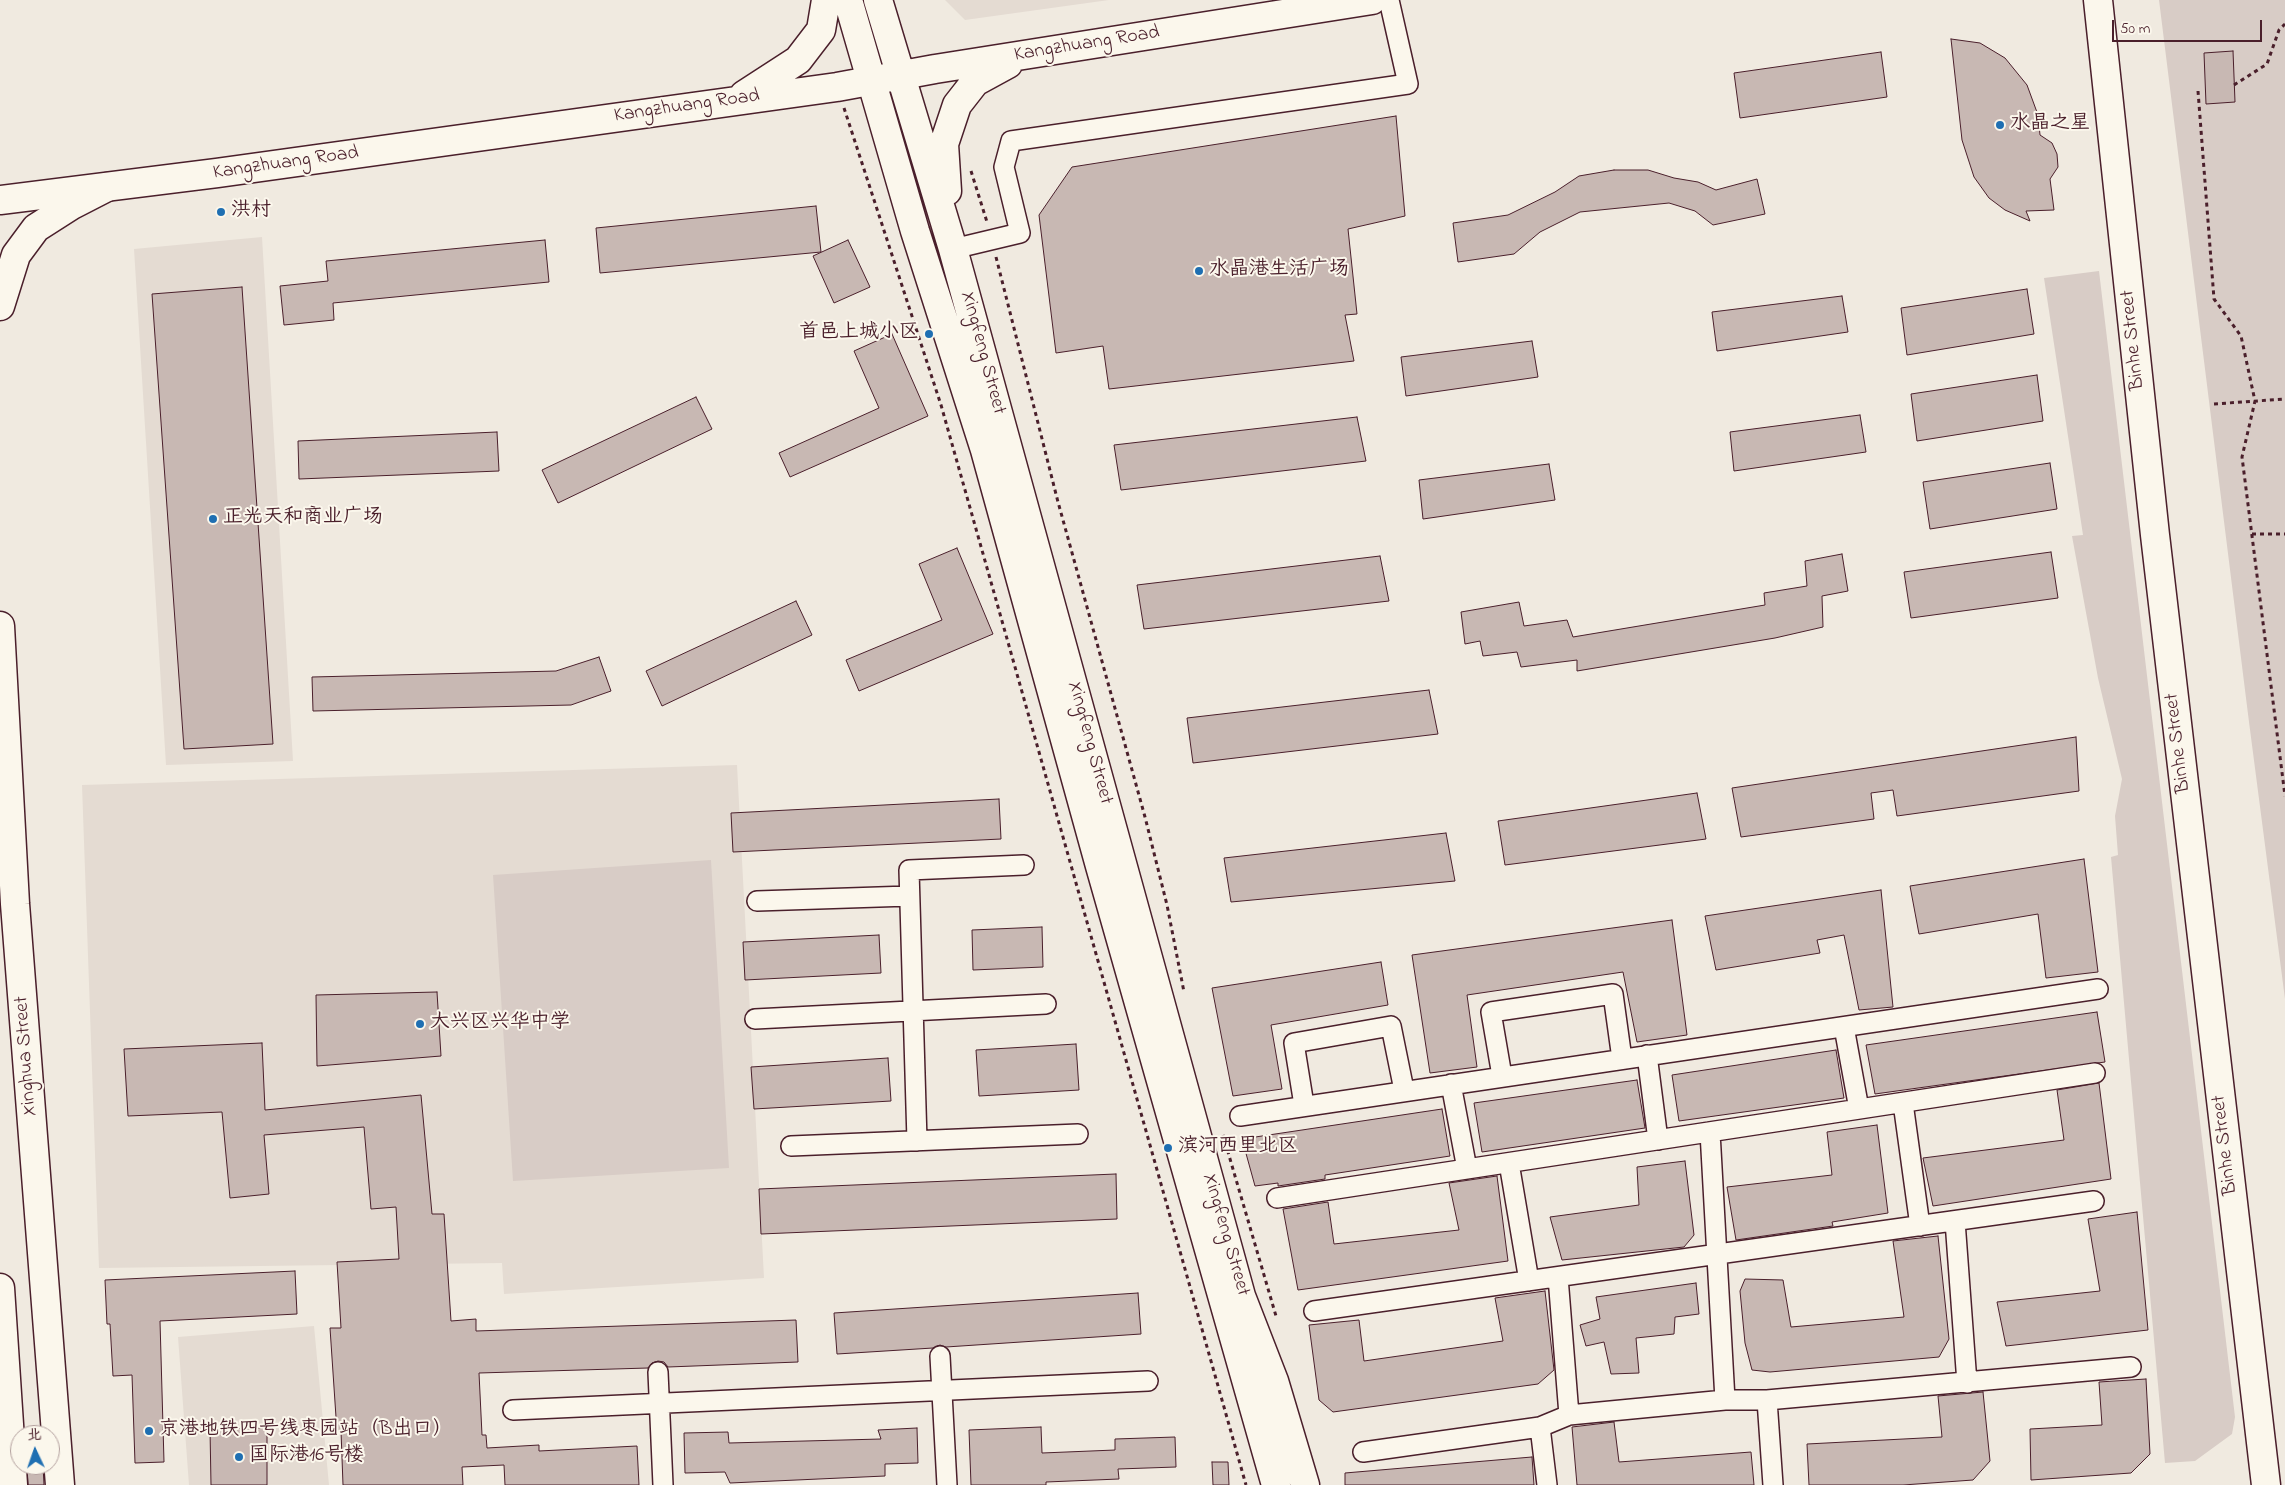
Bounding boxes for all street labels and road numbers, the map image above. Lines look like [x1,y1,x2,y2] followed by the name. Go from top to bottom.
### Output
[1013,22,1161,68] street label: Kangzhuang Road
[613,85,761,129] street label: Kangzhuang Road
[212,142,360,186] street label: Kangzhuang Road
[954,289,1010,417] street label: Xingfeng Street
[2117,289,2151,391] street label: Binhe Street
[1061,679,1117,807] street label: Xingfeng Street
[2161,692,2197,794] street label: Binhe Street
[11,995,43,1117] street label: Xinghua Street
[2208,1094,2244,1196] street label: Binhe Street
[1196,1171,1254,1299] street label: Xingfeng Street

